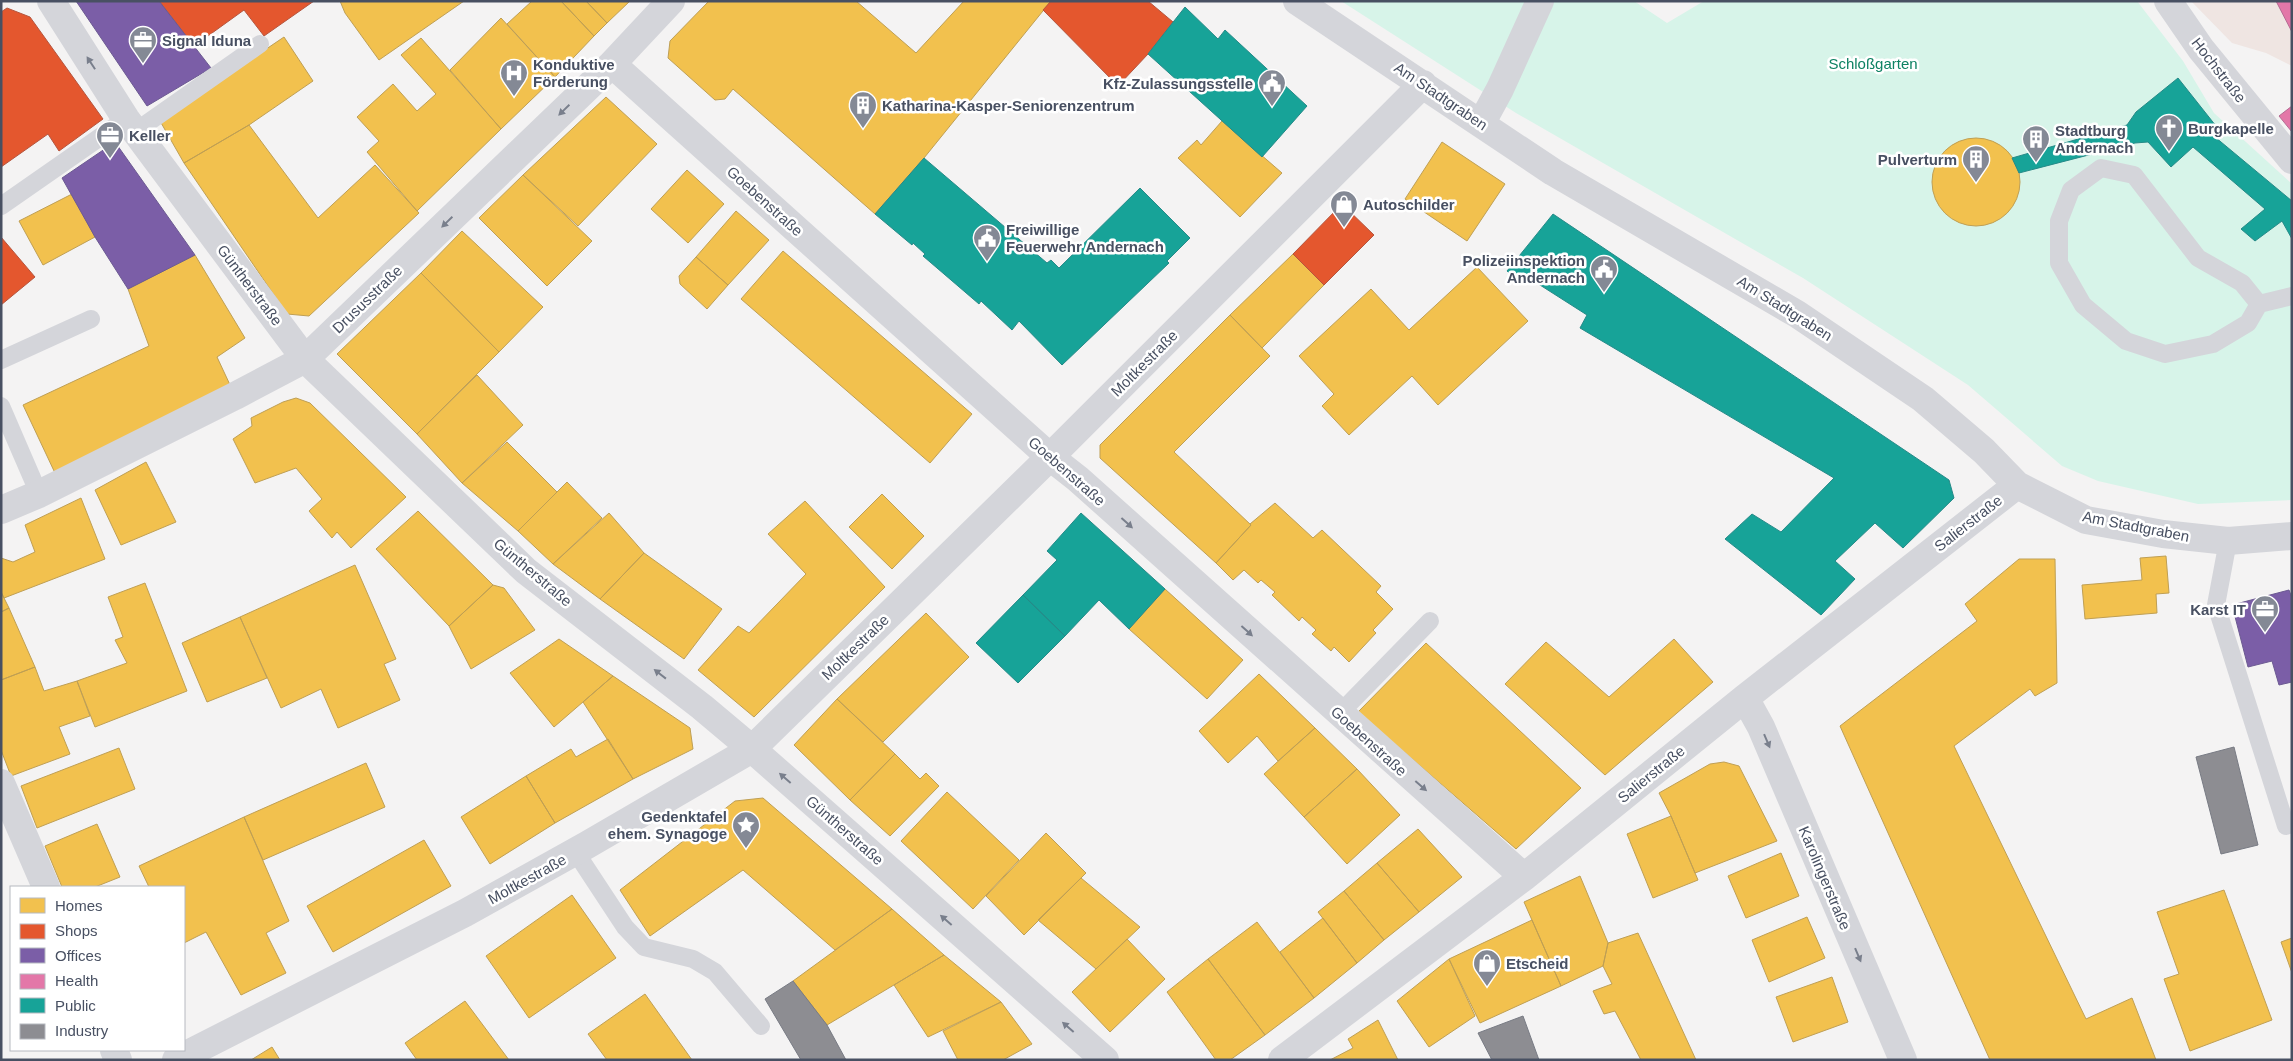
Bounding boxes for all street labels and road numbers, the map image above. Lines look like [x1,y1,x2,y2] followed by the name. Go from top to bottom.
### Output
[2188,34,2250,106] street label: Hochstraße
[1391,59,1491,133] street label: Am Stadtgraben
[724,163,806,239] street label: Goebenstraße
[214,241,286,329] street label: Güntherstraße
[329,262,405,336] street label: Drususstraße
[1735,272,1835,344] street label: Am Stadtgraben
[1107,326,1181,400] street label: Moltkestraße
[1025,433,1109,509] street label: Goebenstraße
[1931,491,2005,555] street label: Salierstraße
[2081,507,2191,545] street label: Am Stadtgraben
[490,534,576,610] street label: Güntherstraße
[818,611,892,683] street label: Moltkestraße
[1328,703,1410,779] street label: Goebenstraße
[1614,742,1688,806] street label: Salierstraße
[803,792,887,868] street label: Güntherstraße
[1796,824,1854,932] street label: Karolingerstraße
[485,851,569,907] street label: Moltkestraße

